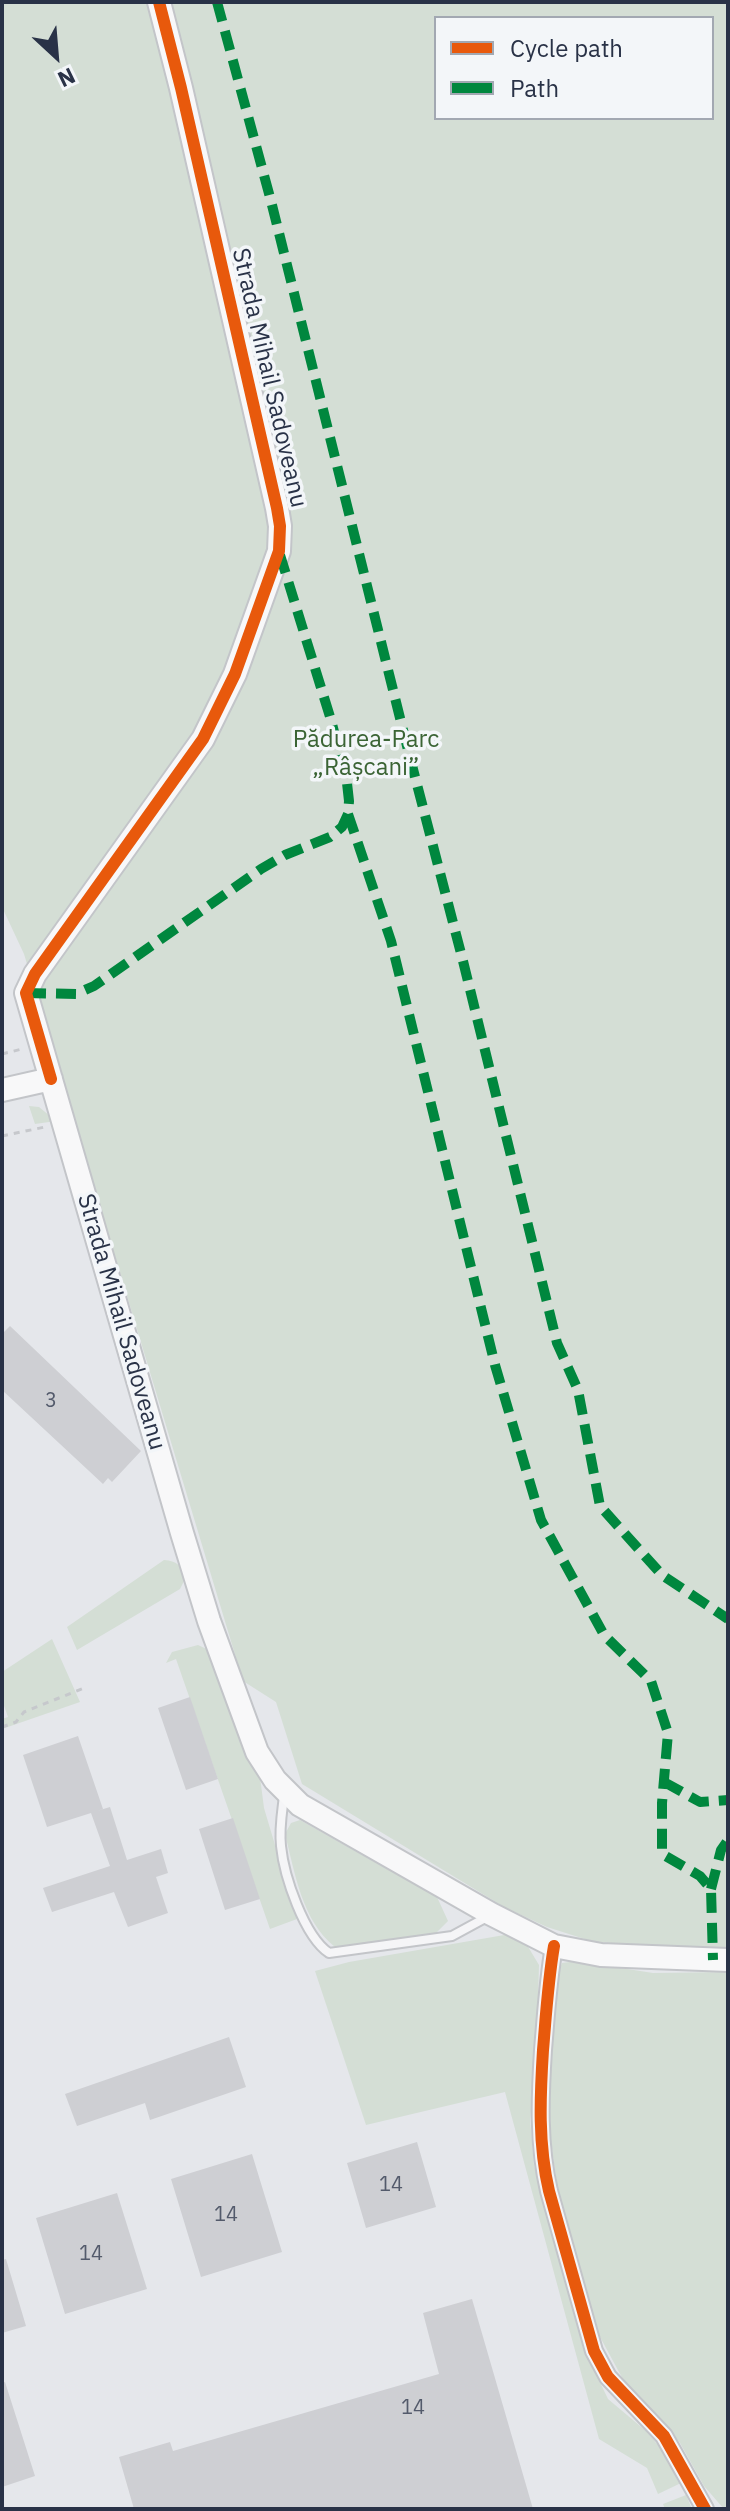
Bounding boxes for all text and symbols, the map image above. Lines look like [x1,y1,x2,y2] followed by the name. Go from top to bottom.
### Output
[16,16,96,96] north arrow
[434,16,714,120] legend
[510,32,623,64] text: Cycle path
[53,61,80,95] text: N
[510,72,559,104] text: Path
[225,246,313,510] street label: Strada Mihail Sadoveanu
[293,726,439,782] park label: Pădurea-Parc „Râșcani”
[71,1191,171,1453] street label: Strada Mihail Sadoveanu
[45,1389,57,1413] house number: 3
[379,2173,403,2197] house number: 14
[214,2203,238,2227] house number: 14
[79,2242,103,2266] house number: 14
[401,2396,425,2420] house number: 14

